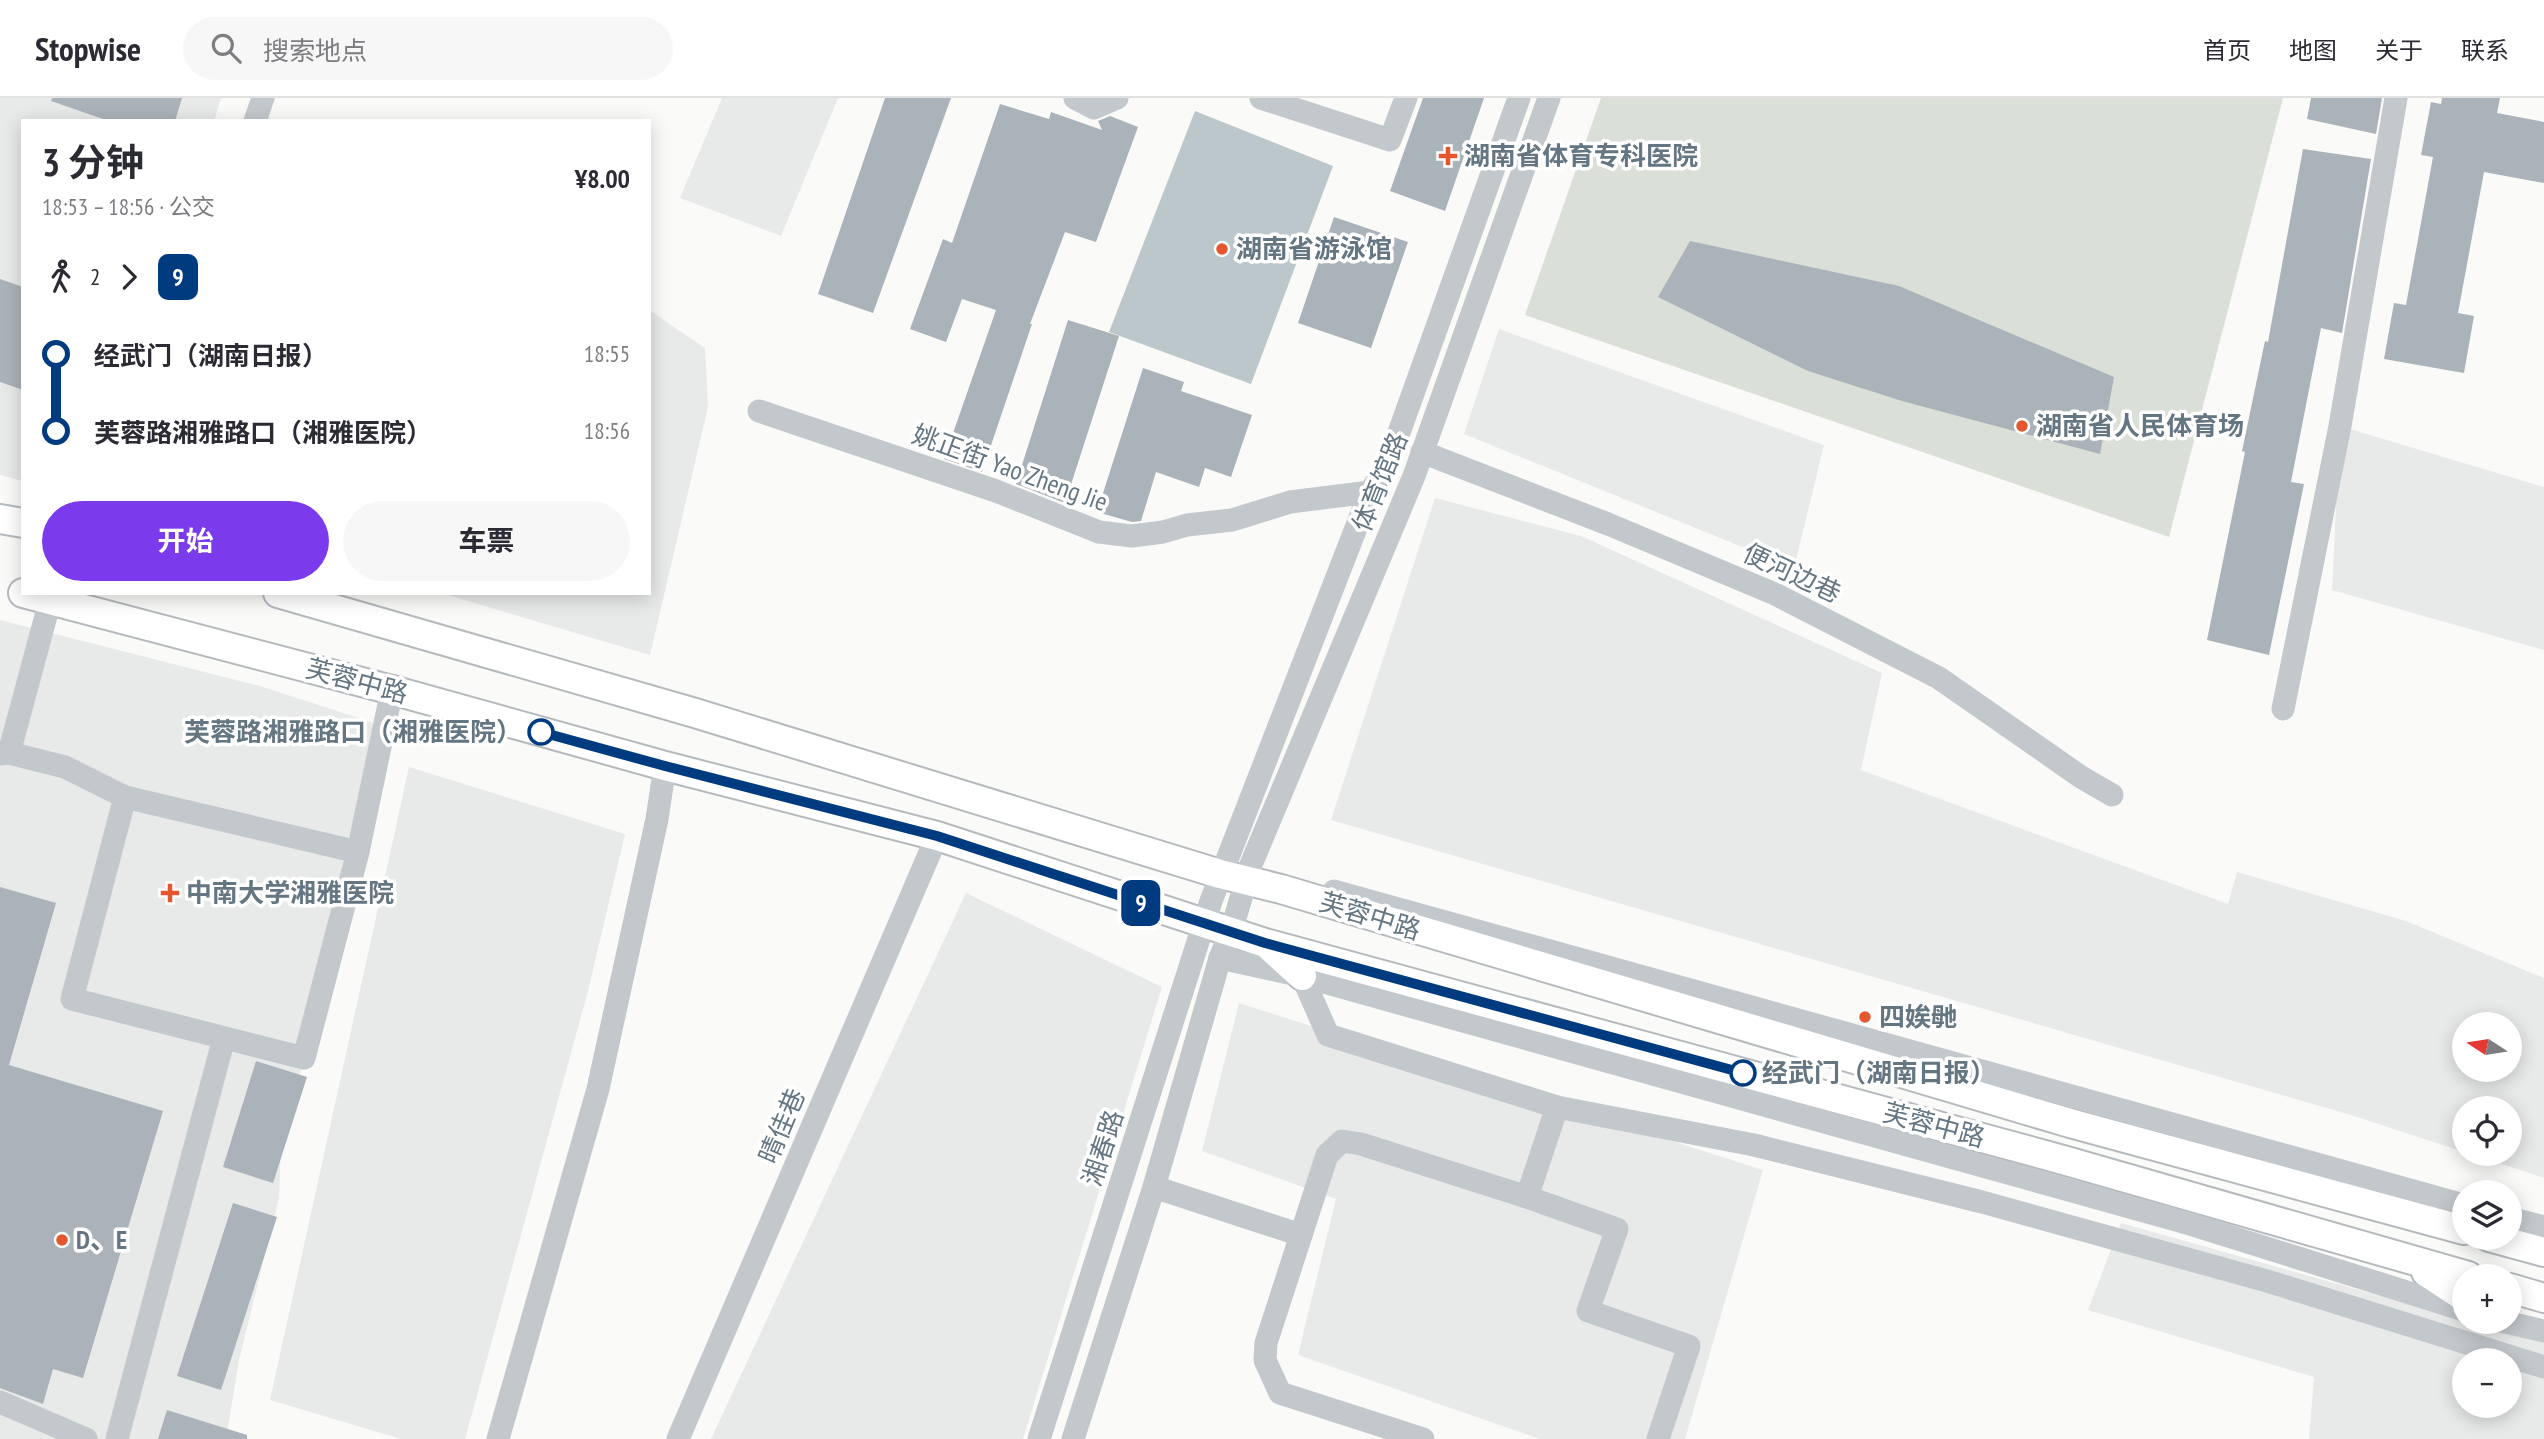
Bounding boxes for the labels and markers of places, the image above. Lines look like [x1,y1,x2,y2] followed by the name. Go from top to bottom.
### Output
[1464,139,1698,172] place label: 湖南省体育专科医院
[1438,146,1458,166] marker: 湖南省体育专科医院
[1236,232,1392,265] place label: 湖南省游泳馆
[1214,241,1230,257] marker: 湖南省游泳馆
[2036,409,2244,442] place label: 湖南省人民体育场
[2014,418,2030,434] marker: 湖南省人民体育场
[184,715,522,748] place label: 芙蓉路湘雅路口（湘雅医院）
[528,719,554,745] marker: 芙蓉路湘雅路口（湘雅医院）
[186,876,394,909] place label: 中南大学湘雅医院
[160,883,180,903] marker: 中南大学湘雅医院
[1879,1000,1957,1033] place label: 四娭毑
[1857,1009,1873,1025] marker: 四娭毑
[1762,1056,1996,1089] place label: 经武门（湖南日报）
[1730,1060,1756,1086] marker: 经武门（湖南日报）
[76,1223,127,1256] place label: D、E
[54,1232,70,1248] marker: D、E

